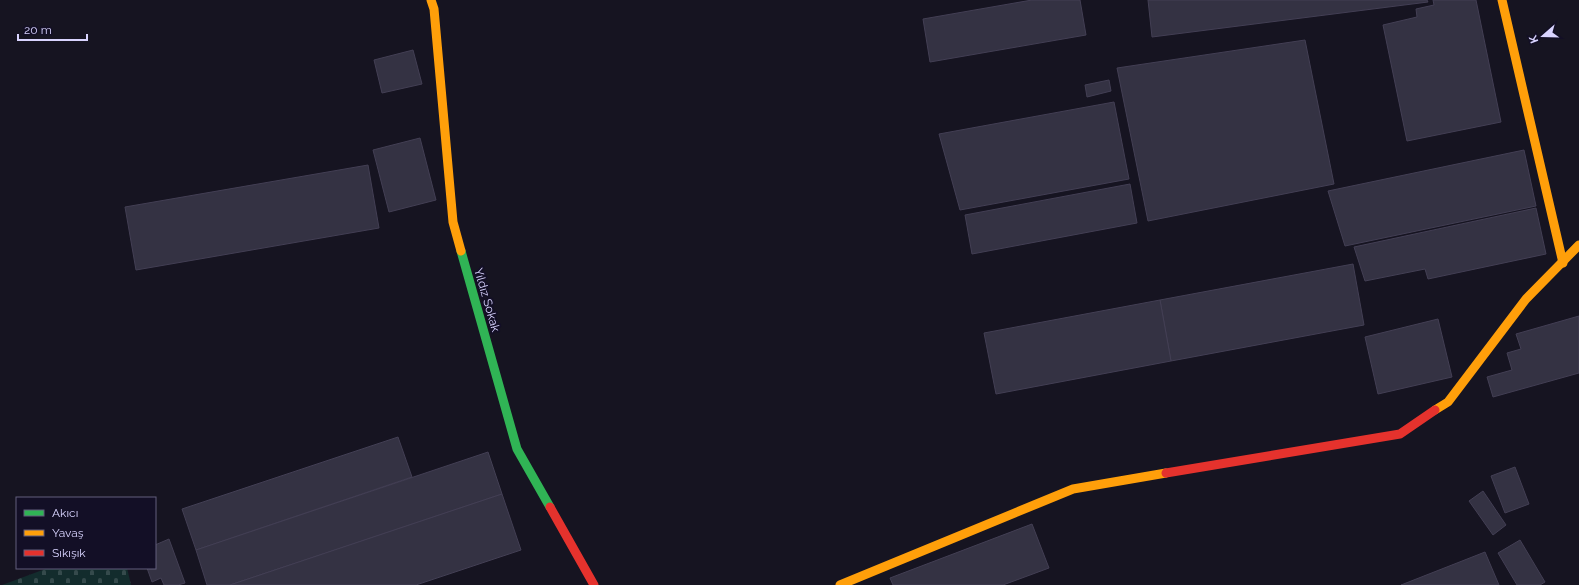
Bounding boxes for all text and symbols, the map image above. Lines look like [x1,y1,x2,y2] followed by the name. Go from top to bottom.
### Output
[18,16,87,42] scale bar
[1523,16,1563,56] north arrow
[24,23,52,37] text: 20 m
[1526,33,1541,45] text: K
[471,267,503,334] street label: Yıldız Sokak
[16,497,156,569] legend
[52,506,78,520] text: Akıcı
[52,526,84,540] text: Yavaş
[52,546,86,560] text: Sıkışık

